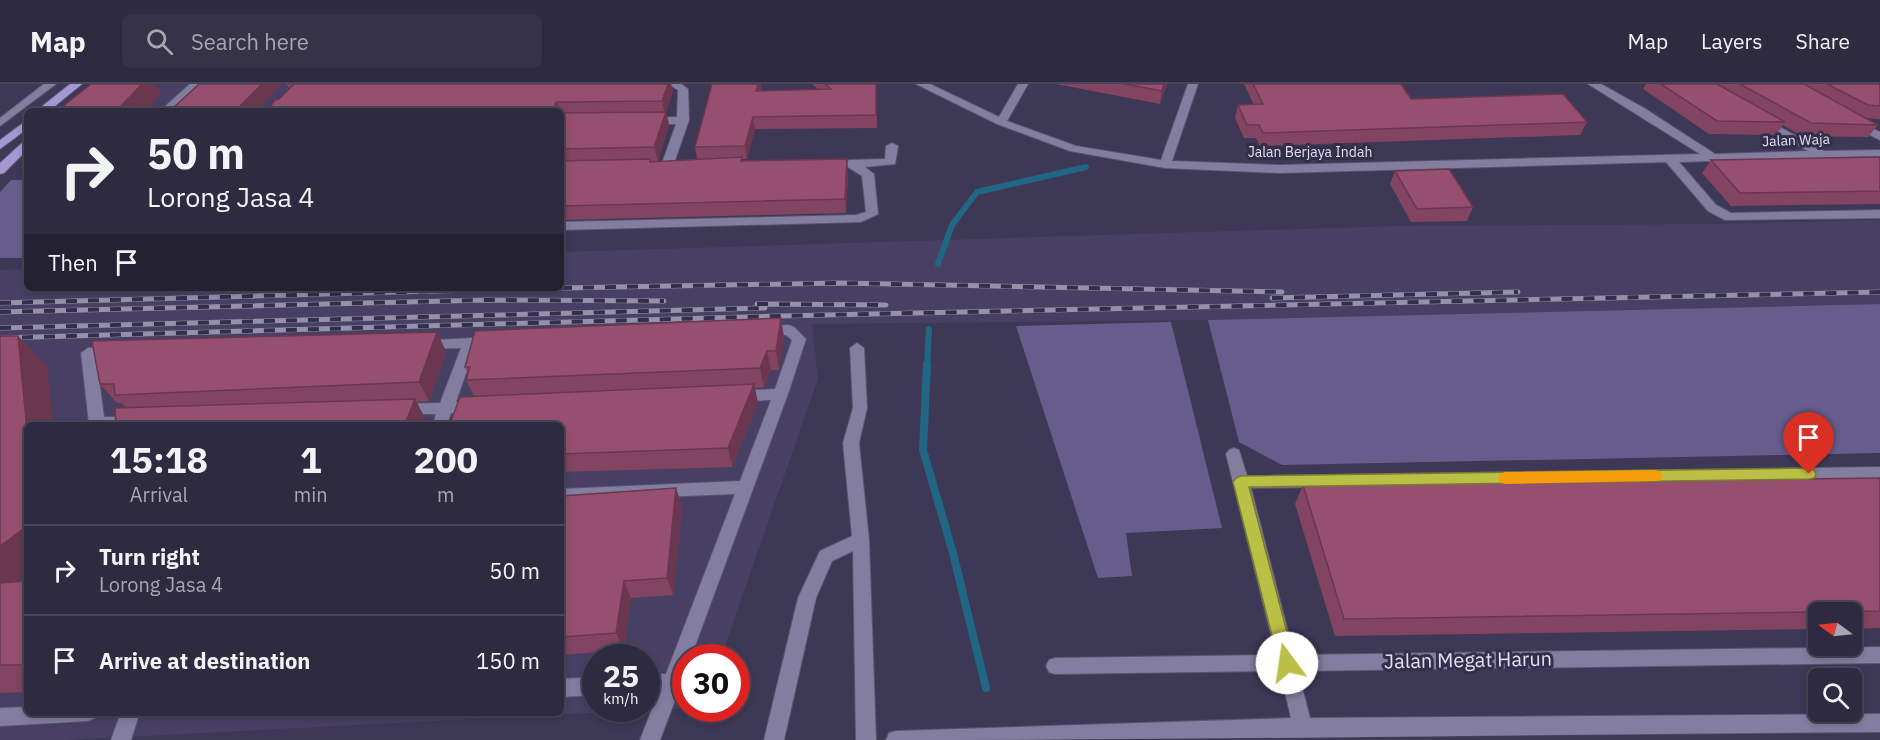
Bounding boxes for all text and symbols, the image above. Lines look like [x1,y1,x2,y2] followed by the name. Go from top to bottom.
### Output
[122,14,542,68] search box
[30,23,86,60] text: Map
[143,25,176,58] icon: search
[191,27,309,56] text: Search here
[1628,27,1668,55] text: Map
[1701,27,1763,55] text: Layers
[1796,27,1850,55] text: Share
[147,126,245,181] text: 50 m
[1762,130,1831,150] street label: Jalan Waja
[48,132,126,210] icon: right
[1248,143,1372,161] street label: Jalan Berjaya Indah
[147,179,315,214] text: Lorong Jasa 4
[110,246,143,279] icon: arrive
[48,248,98,277] text: Then
[1783,412,1834,474] pin
[1792,421,1825,454] icon: arrive
[110,436,208,483] text: 15:18
[300,436,322,483] text: 1
[413,436,478,483] text: 200
[130,481,188,508] text: Arrival
[294,481,328,508] text: min
[437,481,455,508] text: m
[99,542,200,571] text: Turn right
[48,554,81,587] icon: right
[489,556,540,585] text: 50 m
[99,571,223,598] text: Lorong Jasa 4
[1808,602,1862,656] north arrow
[1808,602,1862,722] map controls
[1255,631,1319,695] position arrow
[48,644,81,677] icon: arrive
[672,644,750,722] speed limit sign: 30
[1384,645,1552,674] street label: Jalan Megat Harun
[99,646,310,675] text: Arrive at destination
[476,646,540,675] text: 150 m
[603,656,639,695] text: 25
[1808,668,1862,722] button: search
[603,689,639,708] text: km/h

